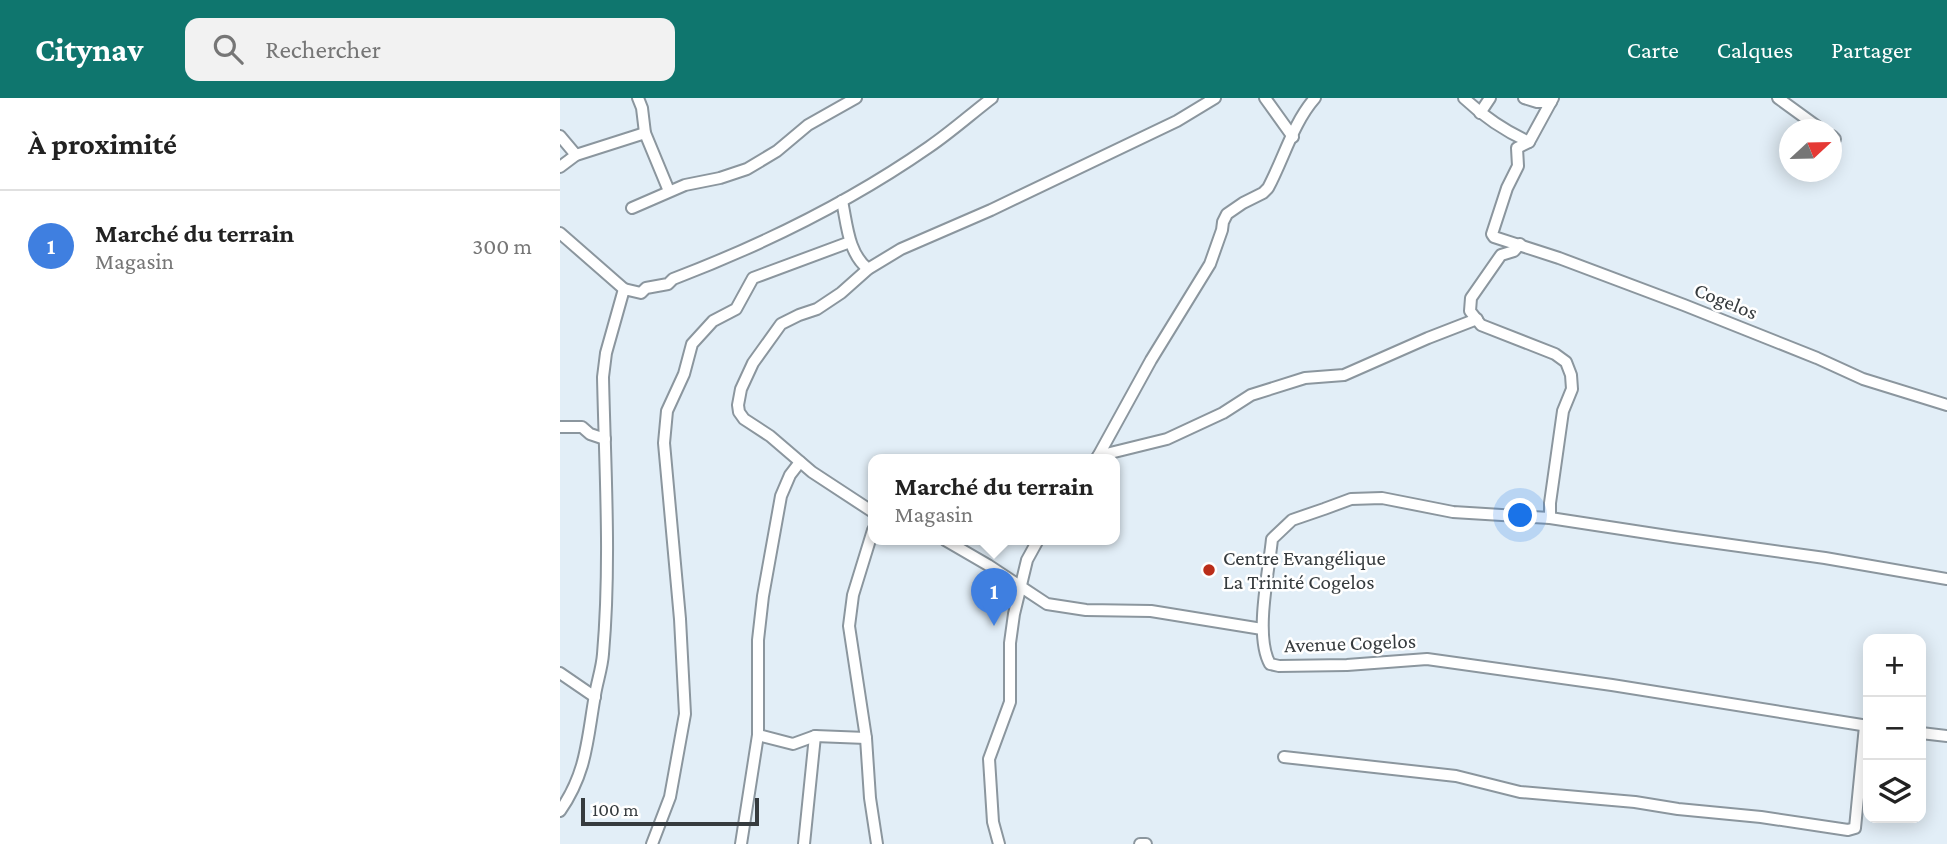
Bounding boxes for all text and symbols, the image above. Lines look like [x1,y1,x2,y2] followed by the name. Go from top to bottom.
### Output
[185,18,675,81] search box
[209,30,247,68] icon: search
[35,31,143,68] text: Citynav
[265,35,381,64] text: Rechercher
[1627,36,1679,63] text: Carte
[1717,36,1793,63] text: Calques
[1831,36,1912,63] text: Partager
[1779,119,1842,182] north arrow
[28,127,177,160] text: À proximité
[95,219,294,248] text: Marché du terrain
[47,233,55,259] text: 1
[472,233,532,259] text: 300 m
[95,248,174,274] text: Magasin
[1691,277,1761,325] street label: Cogelos
[868,454,1120,545] popup
[894,472,1094,501] text: Marché du terrain
[1503,498,1537,532] your location
[894,501,973,527] text: Magasin
[1223,546,1386,594] place label: Centre Evangélique La Trinité Cogelos
[1201,562,1217,578] marker: Centre Evangélique La Trinité Cogelos
[971,568,1017,626] pin: 1
[1284,629,1416,657] street label: Avenue Cogelos
[1863,634,1926,823] map controls
[1863,634,1926,697] button: +
[1863,697,1926,760] button: −
[1863,760,1926,823] button: layers
[581,795,760,827] scale bar
[592,799,639,820] text: 100 m

